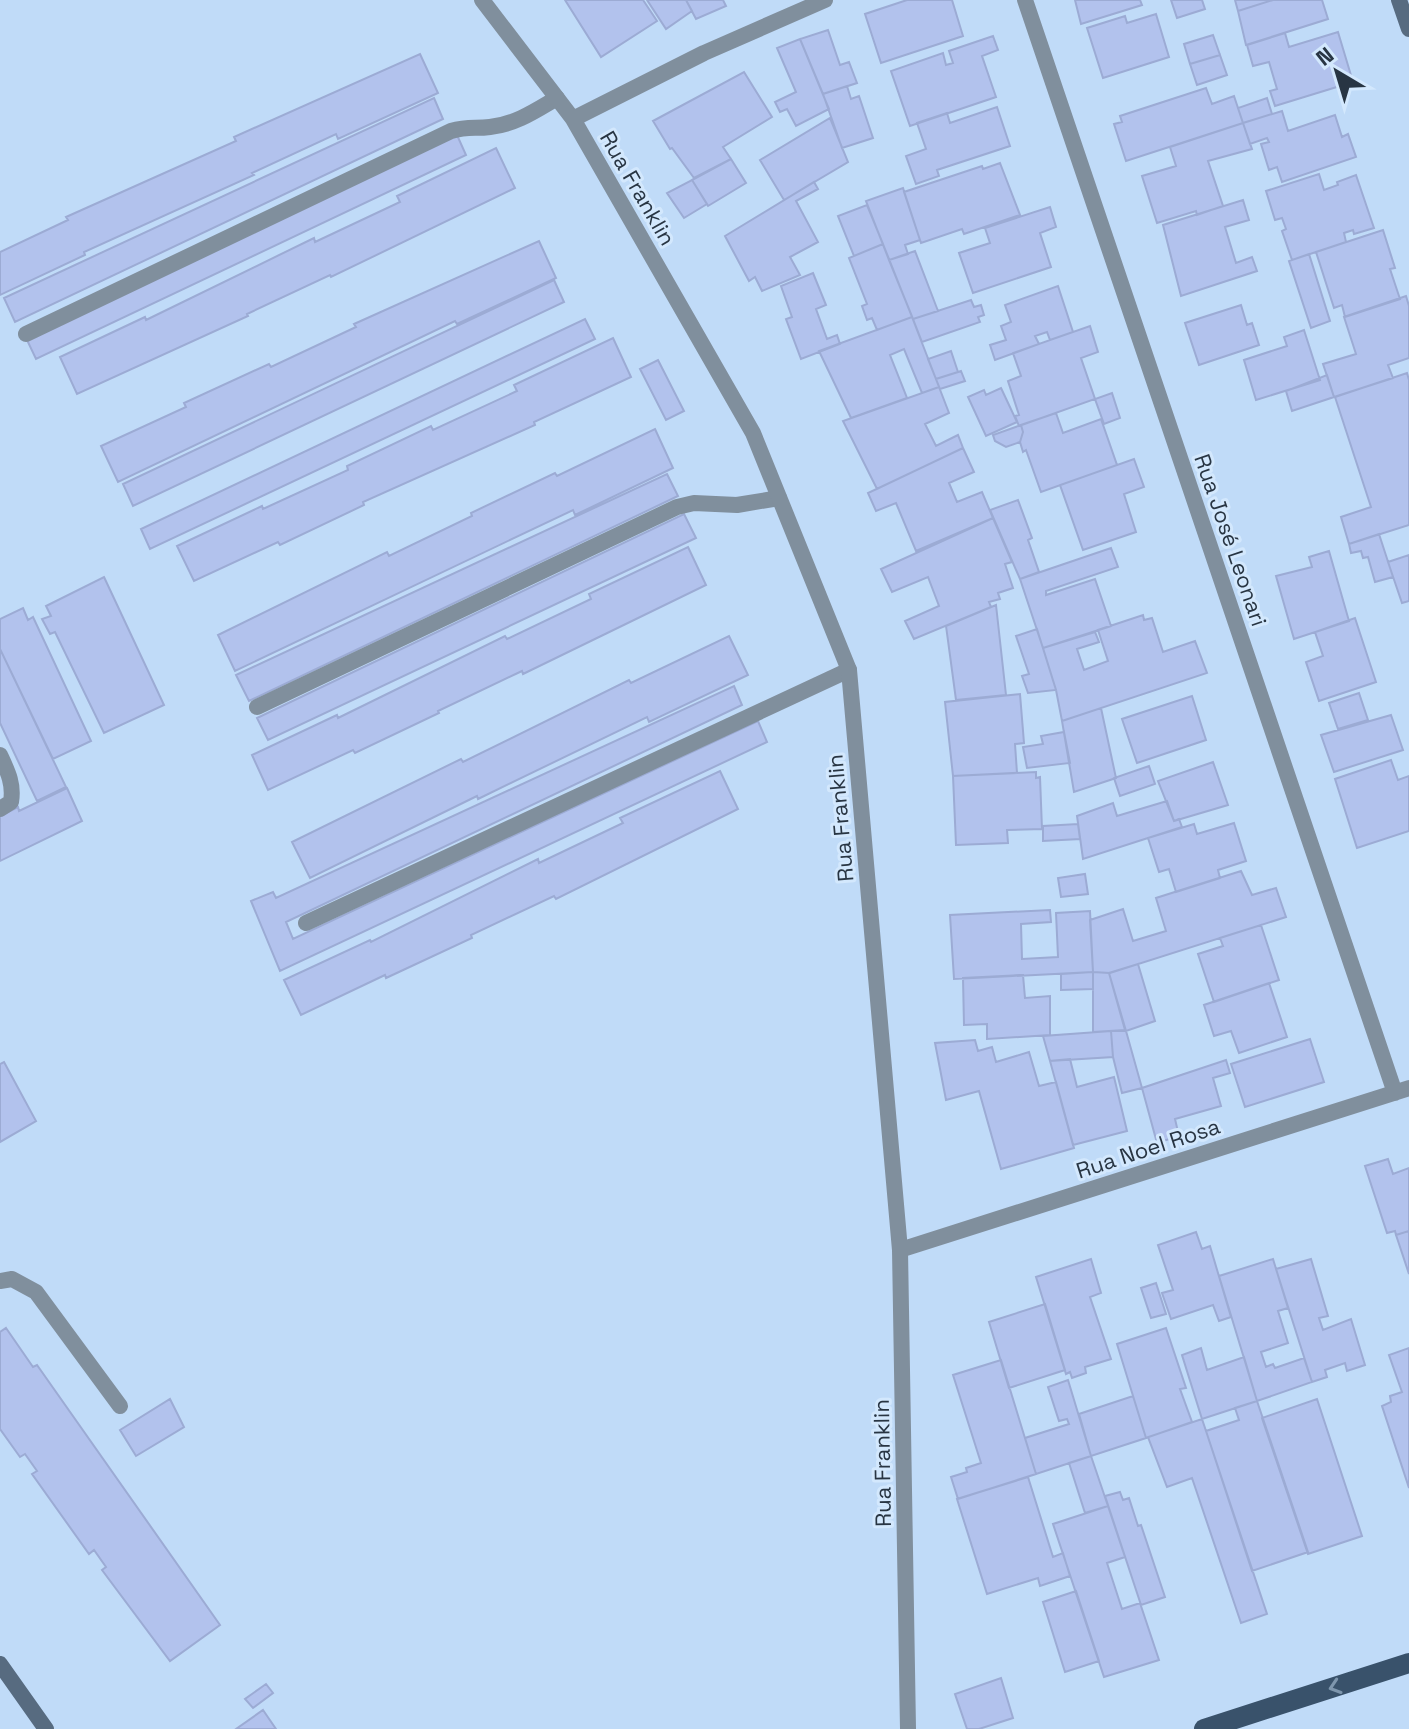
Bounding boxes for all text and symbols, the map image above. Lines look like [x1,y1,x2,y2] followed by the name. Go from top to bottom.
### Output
[1297,32,1377,112] north arrow
[1310,41,1339,72] text: N
[594,126,682,250] street label: Rua Franklin
[1188,450,1274,630] street label: Rua José Leonari
[820,753,860,883] street label: Rua Franklin
[1073,1111,1224,1184] street label: Rua Noel Rosa
[867,1399,897,1527] street label: Rua Franklin
[1328,1678,1342,1694] one-way arrow

